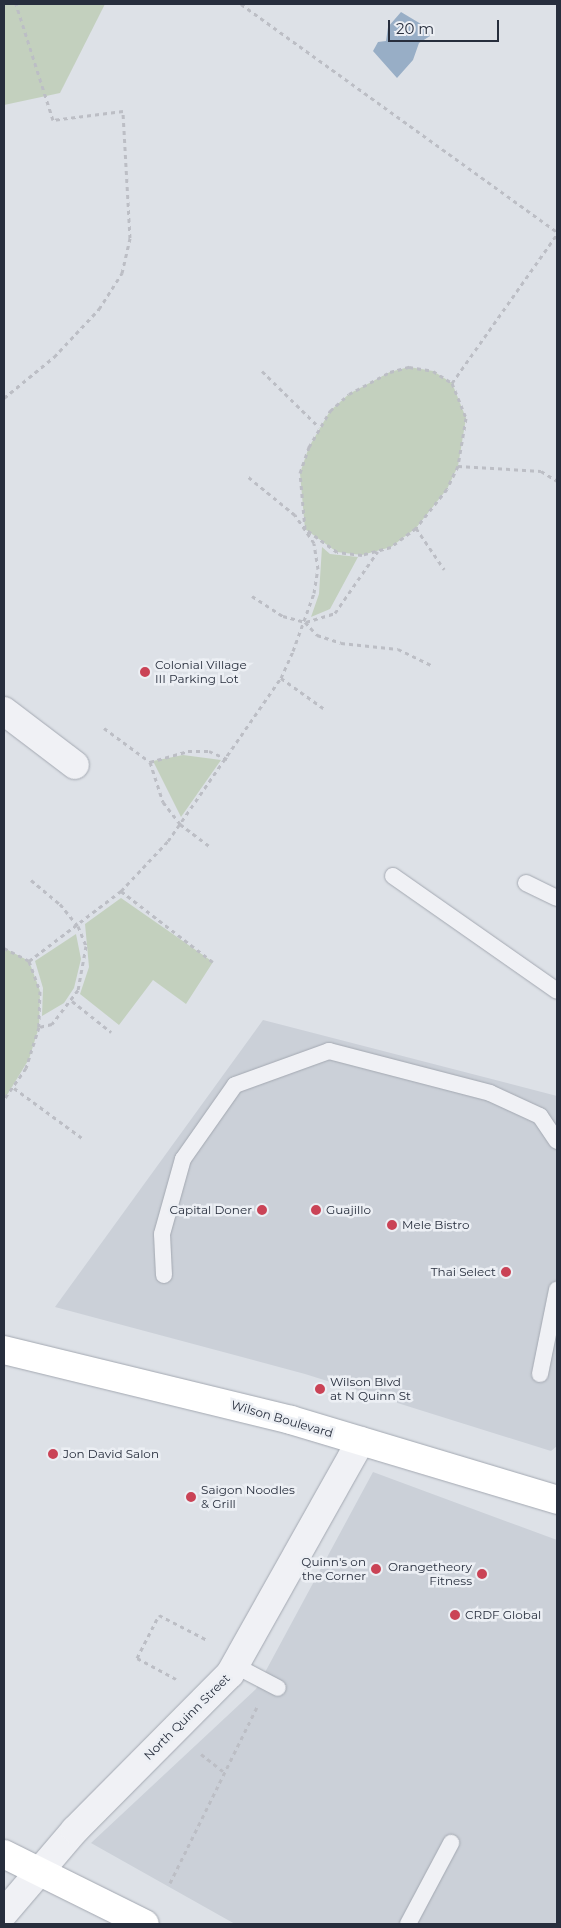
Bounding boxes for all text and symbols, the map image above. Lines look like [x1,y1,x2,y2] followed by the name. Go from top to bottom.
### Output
[391,10,502,42] scale bar
[396,19,434,38] text: 20 m
[155,658,247,686] place label: Colonial Village III Parking Lot
[139,666,151,678] marker: Colonial Village III Parking Lot
[170,1203,252,1217] place label: Capital Doner
[326,1203,371,1217] place label: Guajillo
[256,1204,268,1216] marker: Capital Doner
[310,1204,322,1216] marker: Guajillo
[402,1218,470,1232] place label: Mele Bistro
[386,1219,398,1231] marker: Mele Bistro
[431,1265,496,1279] place label: Thai Select
[500,1266,512,1278] marker: Thai Select
[330,1375,411,1403] place label: Wilson Blvd at N Quinn St
[314,1383,326,1395] marker: Wilson Blvd at N Quinn St
[229,1398,335,1440] street label: Wilson Boulevard
[63,1447,159,1461] place label: Jon David Salon
[47,1448,59,1460] marker: Jon David Salon
[201,1483,295,1511] place label: Saigon Noodles & Grill
[185,1491,197,1503] marker: Saigon Noodles & Grill
[301,1555,366,1583] place label: Quinn's on the Corner
[388,1560,472,1588] place label: Orangetheory Fitness
[370,1563,382,1575] marker: Quinn's on the Corner
[476,1568,488,1580] marker: Orangetheory Fitness
[465,1608,541,1622] place label: CRDF Global
[449,1609,461,1621] marker: CRDF Global
[141,1671,233,1763] street label: North Quinn Street

